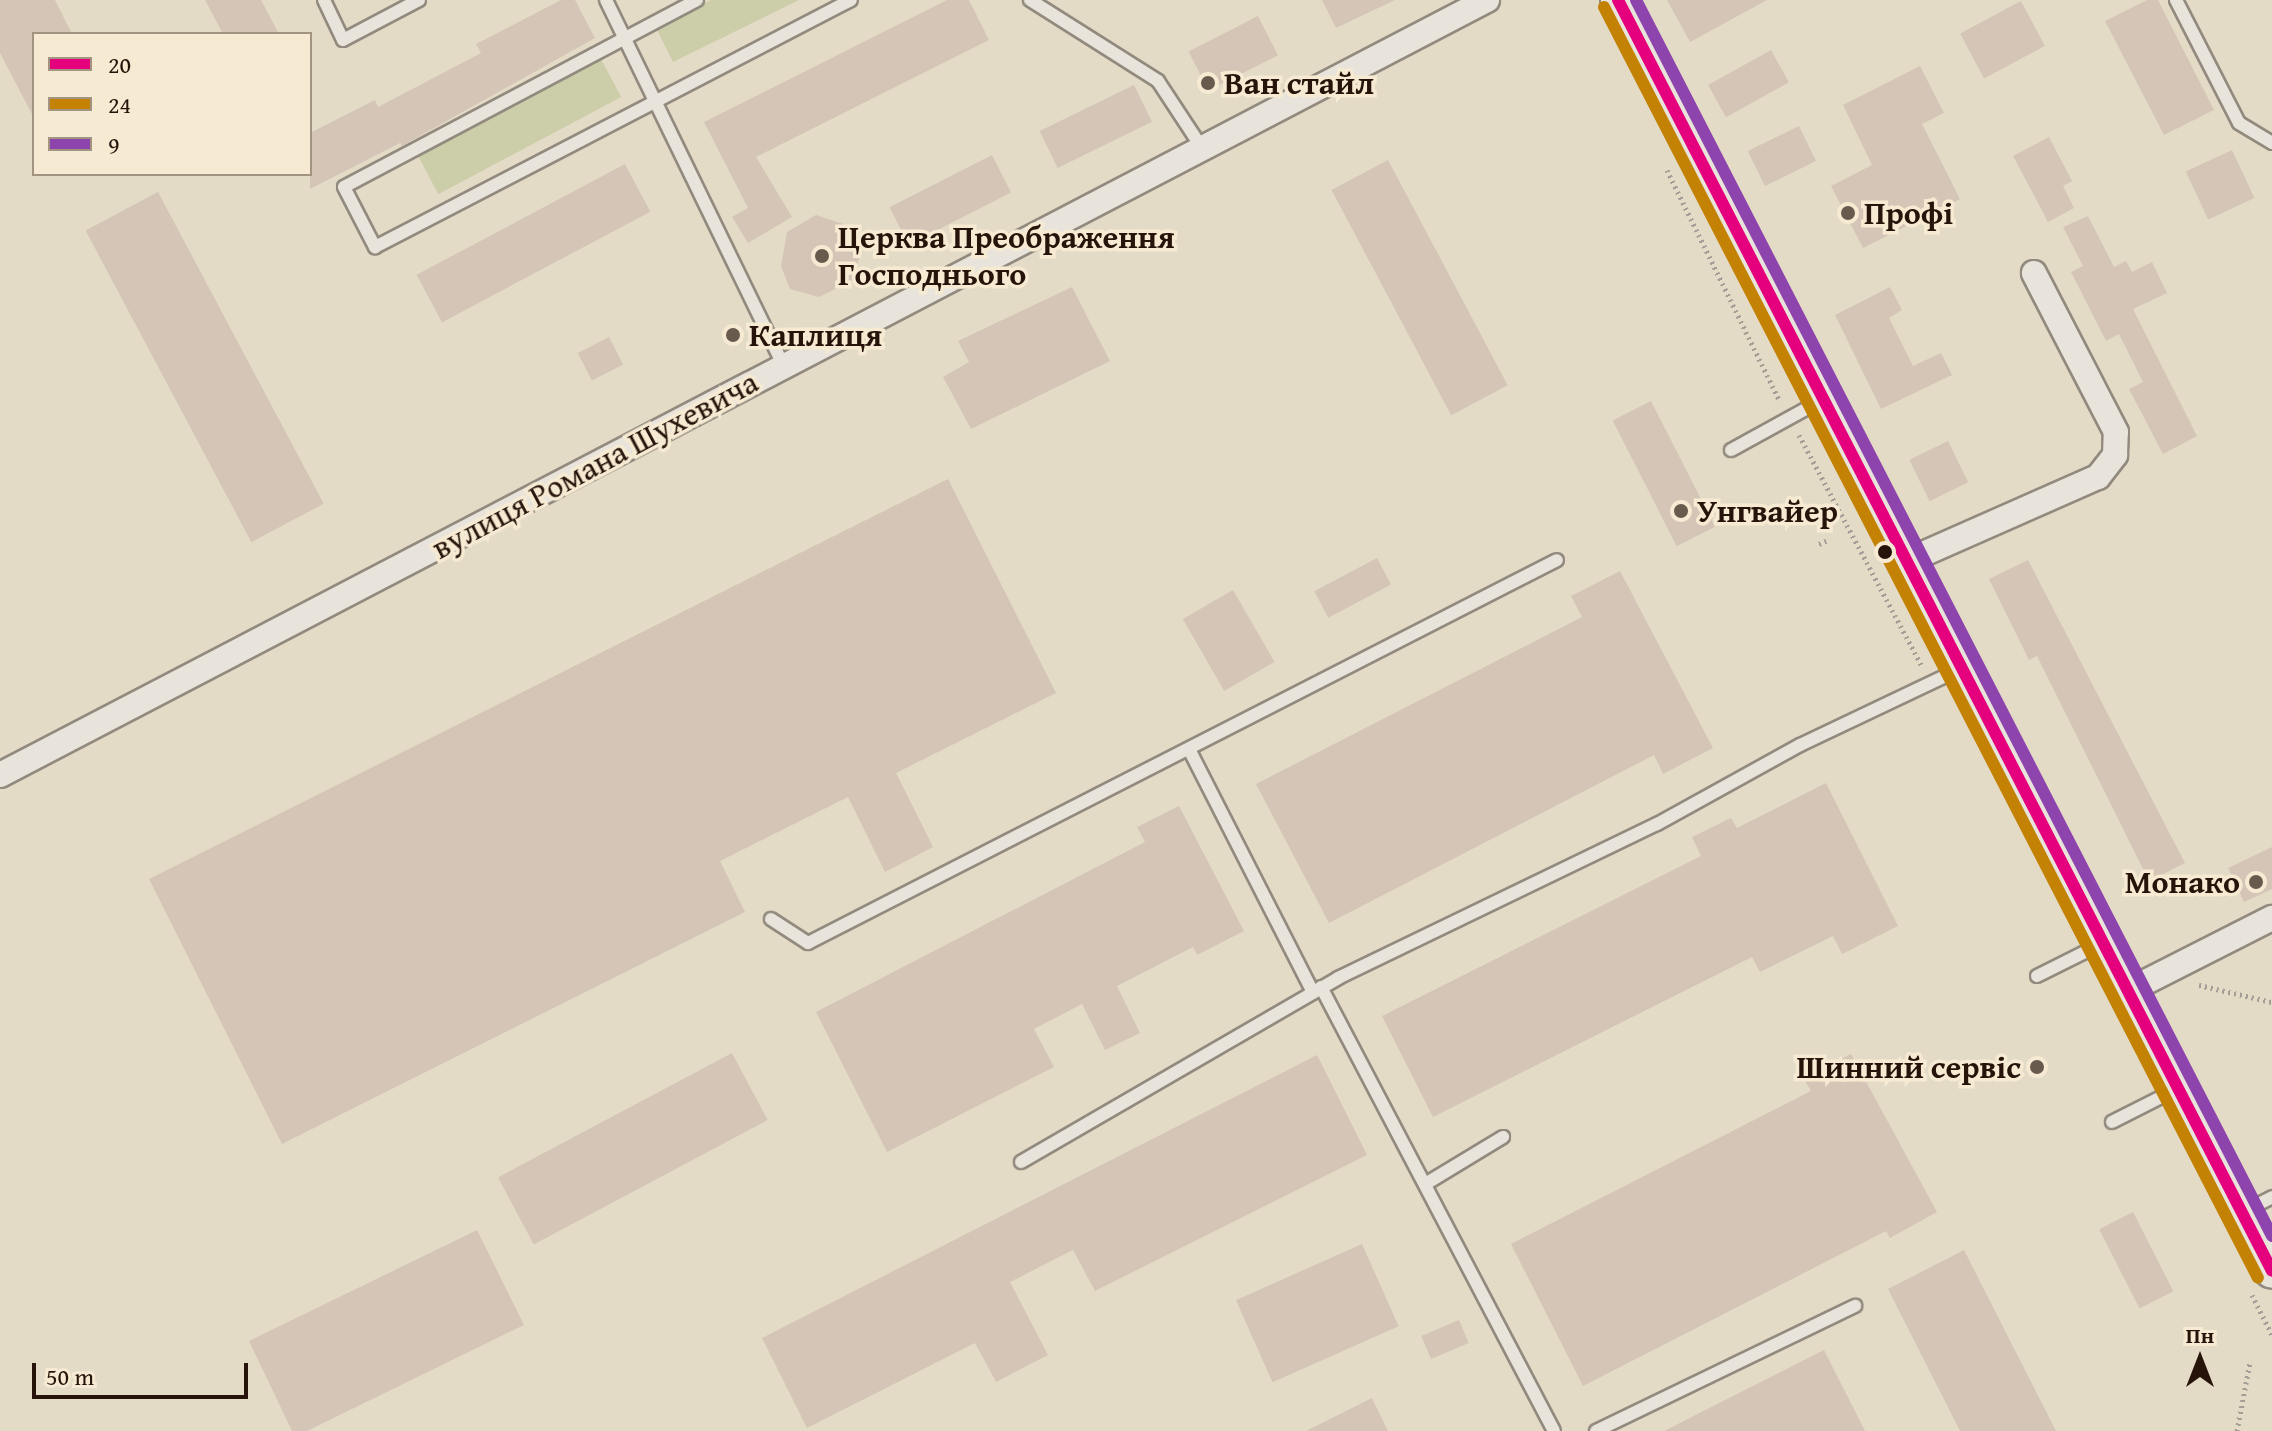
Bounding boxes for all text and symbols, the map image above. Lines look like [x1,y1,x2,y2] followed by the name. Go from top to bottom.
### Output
[32,32,312,176] legend
[108,47,131,82] text: 20
[1224,64,1374,102] place label: Ван стайл
[1199,74,1217,92] marker: Ван стайл
[108,87,131,122] text: 24
[108,127,120,162] text: 9
[1864,194,1953,232] place label: Профі
[1839,204,1857,222] marker: Профі
[838,219,1175,294] place label: Церква Преображення Господнього
[813,247,831,265] marker: Церква Преображення Господнього
[749,316,882,354] place label: Каплиця
[724,326,742,344] marker: Каплиця
[425,363,765,567] street label: вулиця Романа Шухевича
[1697,492,1838,530] place label: Унгвайер
[1672,502,1690,520] marker: Унгвайер
[1877,544,1893,560] unlabelled marker
[2125,863,2240,901] place label: Монако
[2247,873,2265,891] marker: Монако
[1797,1048,2021,1086] place label: Шинний сервіс
[2028,1058,2046,1076] marker: Шинний сервіс
[2160,1319,2240,1399] north arrow
[2186,1319,2214,1351] text: Пн
[36,1347,252,1397] scale bar
[46,1359,94,1394] text: 50 m

